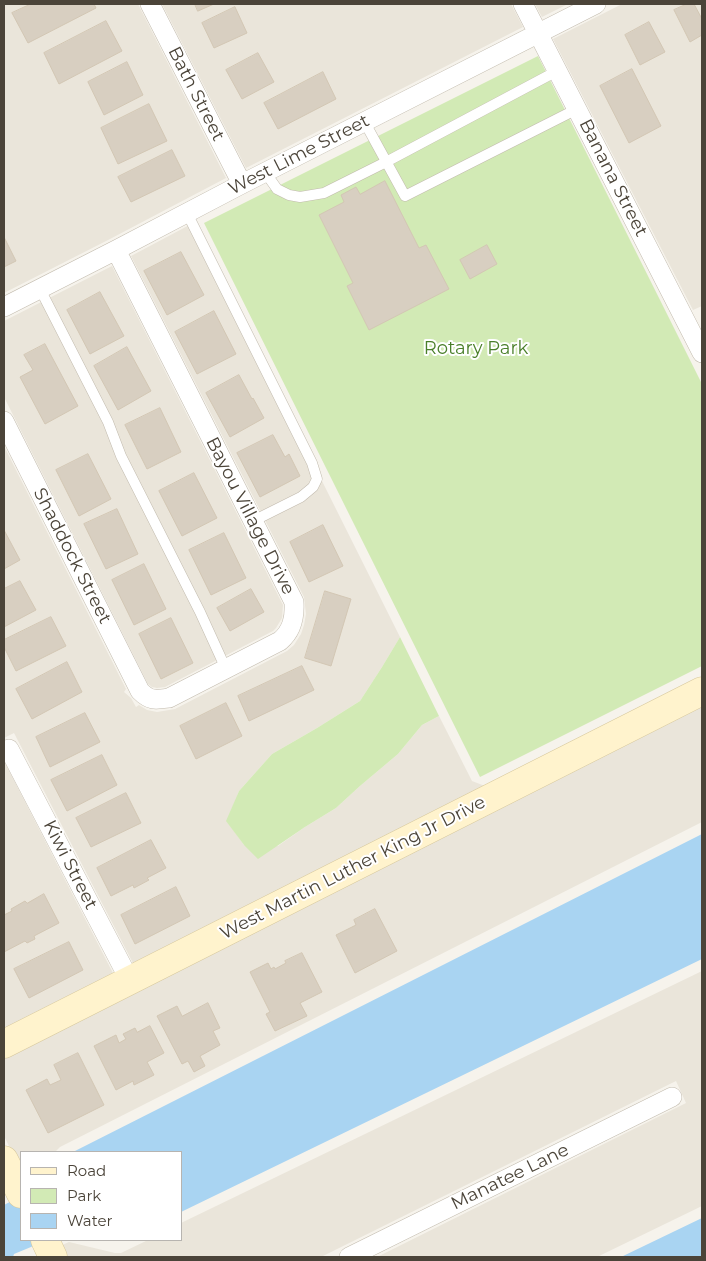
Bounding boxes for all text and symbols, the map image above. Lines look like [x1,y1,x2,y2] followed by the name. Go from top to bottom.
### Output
[163,43,229,145] street label: Bath Street
[225,110,373,200] street label: West Lime Street
[574,116,652,240] street label: Banana Street
[424,338,528,360] park label: Rotary Park
[201,434,299,598] street label: Bayou Village Drive
[28,485,116,627] street label: Shaddock Street
[217,791,489,945] street label: West Martin Luther King Jr Drive
[38,817,102,913] street label: Kiwi Street
[448,1139,572,1215] street label: Manatee Lane
[20,1151,182,1241] legend
[67,1161,106,1180] text: Road
[67,1186,101,1205] text: Park
[67,1211,113,1230] text: Water

